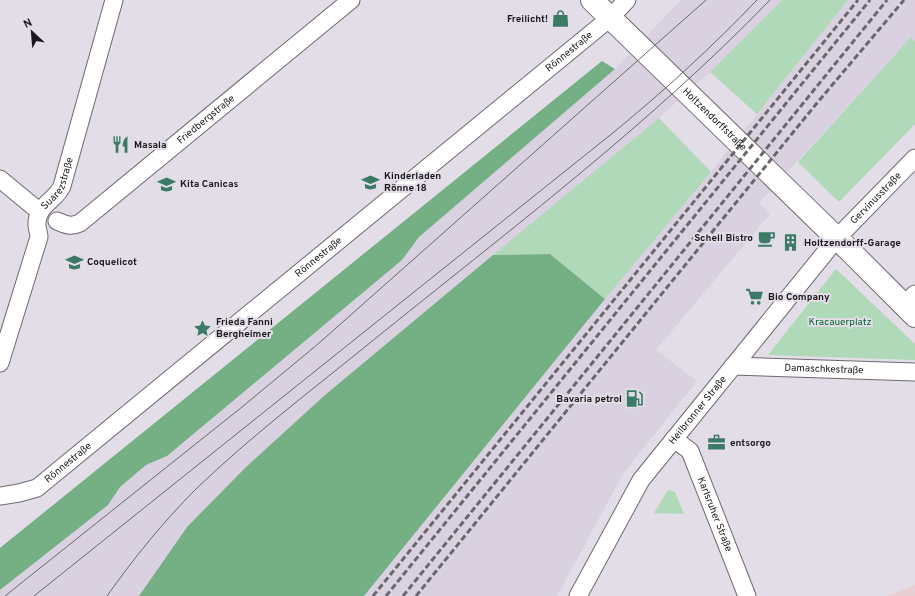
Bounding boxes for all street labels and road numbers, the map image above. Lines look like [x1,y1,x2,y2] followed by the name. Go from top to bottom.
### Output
[543,29,595,75] street label: Rönnestraße
[680,85,749,153] street label: Holtzendorffstraße
[174,92,237,147] street label: Friedbergstraße
[38,156,76,212] street label: Suarezstraße
[847,169,904,227] street label: Gervinusstraße
[292,234,345,280] street label: Rönnestraße
[784,361,864,377] street label: Damaschkestraße
[666,373,729,447] street label: Heilbronner Straße
[42,439,94,486] street label: Rönnestraße
[694,475,735,553] street label: Karlsruher Straße

